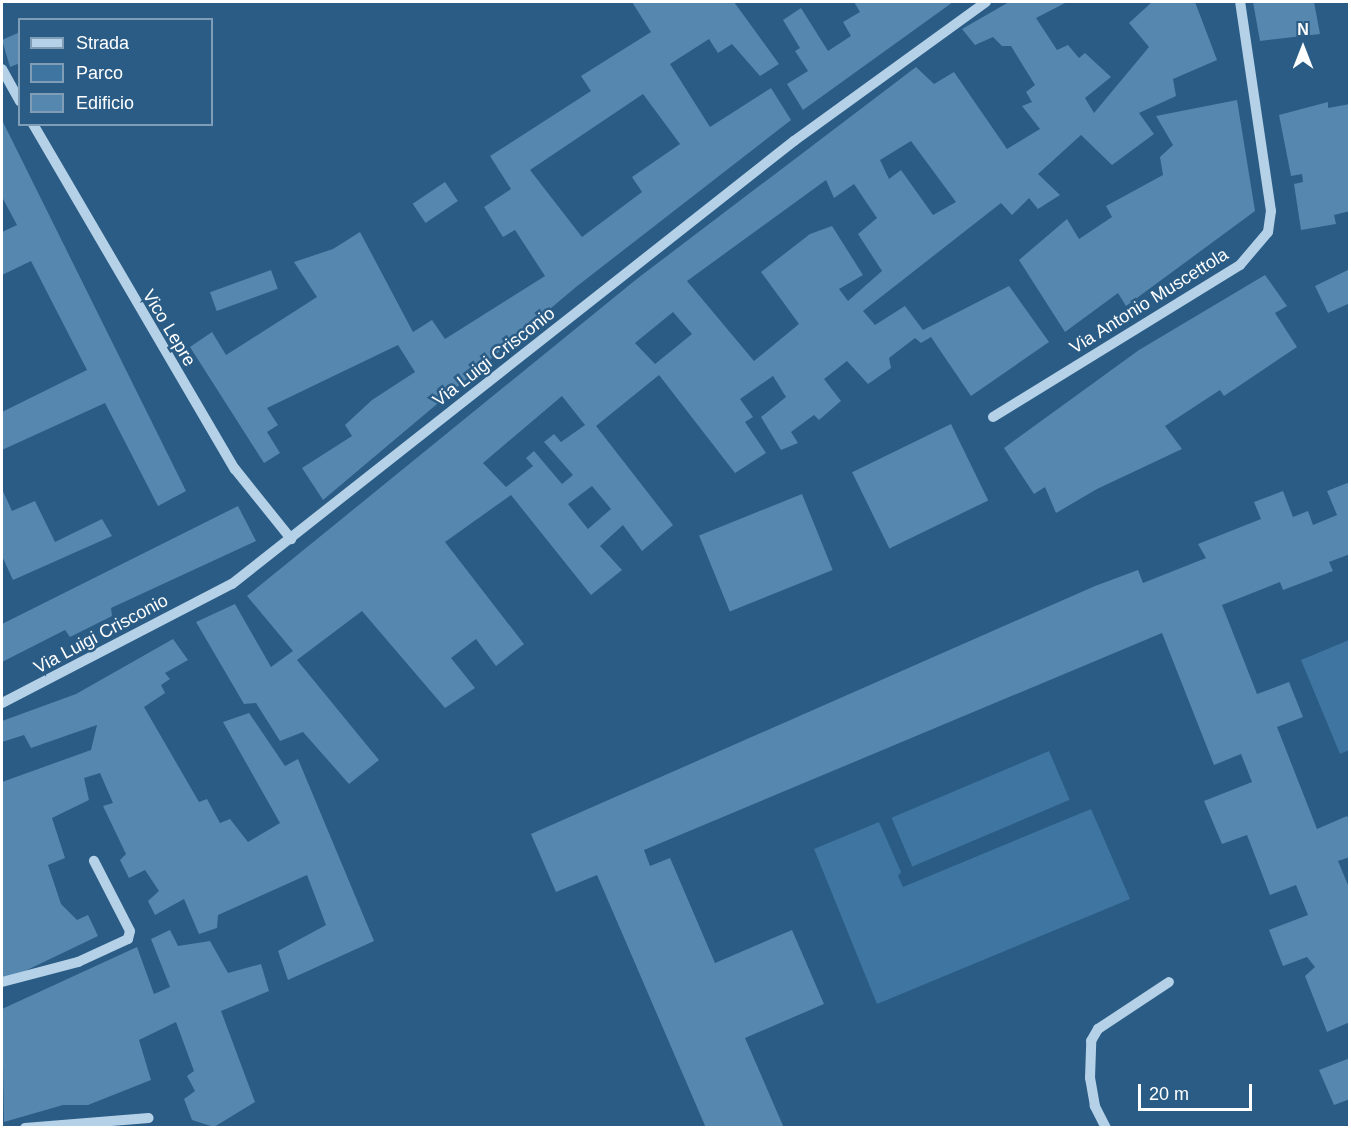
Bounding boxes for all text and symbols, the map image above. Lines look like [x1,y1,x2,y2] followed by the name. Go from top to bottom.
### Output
[18,18,213,126] legend
[1273,18,1333,78] north arrow
[1297,21,1309,38] text: N
[76,33,129,53] text: Strada
[76,63,123,83] text: Parco
[76,93,134,113] text: Edificio
[1065,243,1233,359] street label: Via Antonio Muscettola
[138,286,200,370] street label: Vico Lepre
[429,303,559,411] street label: Via Luigi Crisconio
[30,590,172,678] street label: Via Luigi Crisconio
[1141,1072,1255,1110] scale bar
[1149,1084,1189,1104] text: 20 m

